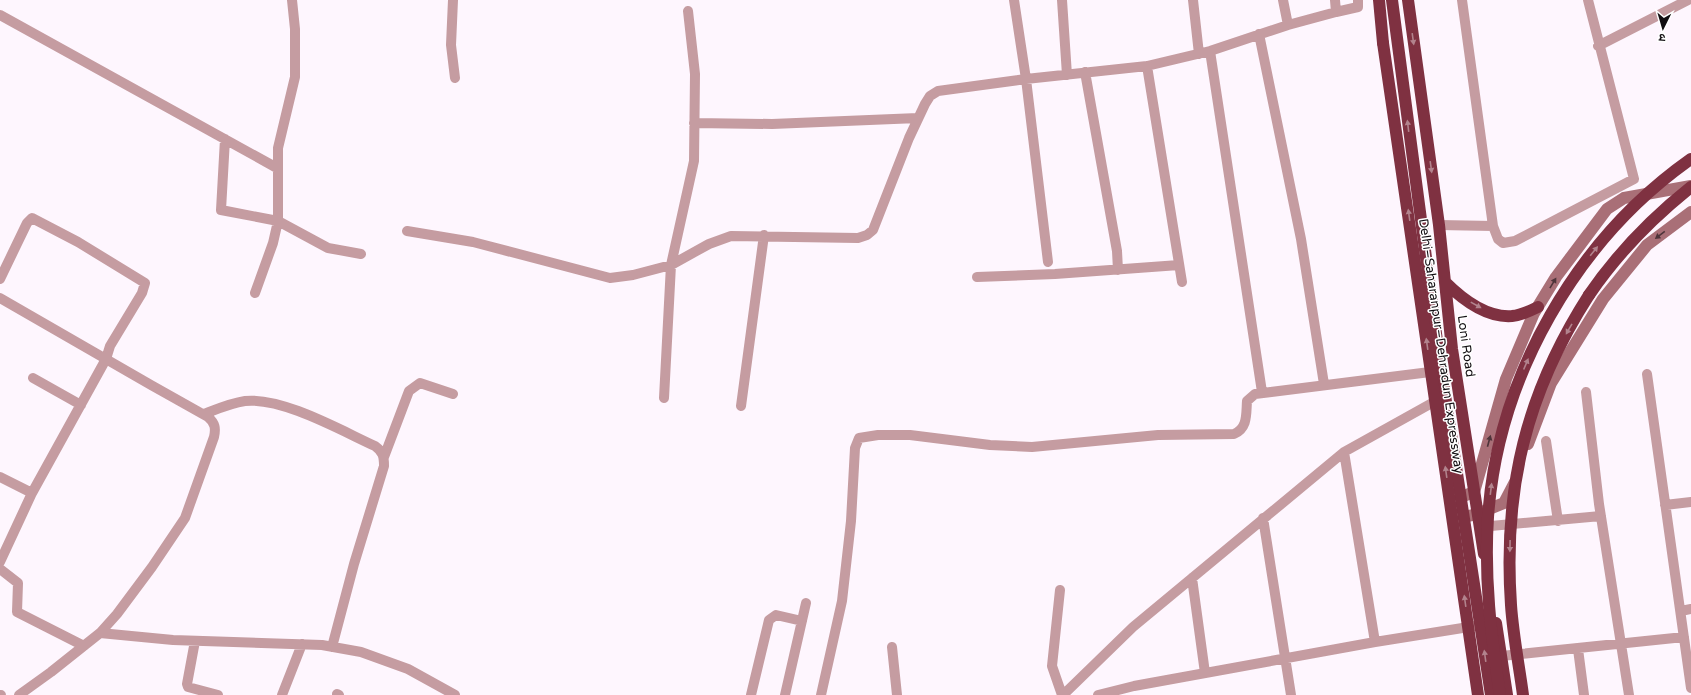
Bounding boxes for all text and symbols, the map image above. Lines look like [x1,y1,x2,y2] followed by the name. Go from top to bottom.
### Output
[1643,8,1683,48] north arrow
[1658,31,1666,44] text: उ
[1410,33,1416,45] one-way arrow
[1405,120,1412,132] one-way arrow
[1428,161,1434,174] one-way arrow
[1405,209,1411,221] one-way arrow
[1415,217,1467,475] street label: Delhi–Saharanpur–Dehradun Expressway
[1655,231,1665,239] one-way arrow
[1589,246,1598,257] one-way arrow
[1549,277,1556,289] one-way arrow
[1470,302,1482,309] one-way arrow
[1454,314,1478,378] street label: Loni Road
[1565,323,1572,335] one-way arrow
[1424,338,1430,350] one-way arrow
[1523,359,1529,370] one-way arrow
[1486,435,1492,447] one-way arrow
[1443,466,1449,478] one-way arrow
[1488,483,1494,495] one-way arrow
[1506,540,1513,552] one-way arrow
[1462,595,1468,607] one-way arrow
[1482,650,1488,662] one-way arrow

